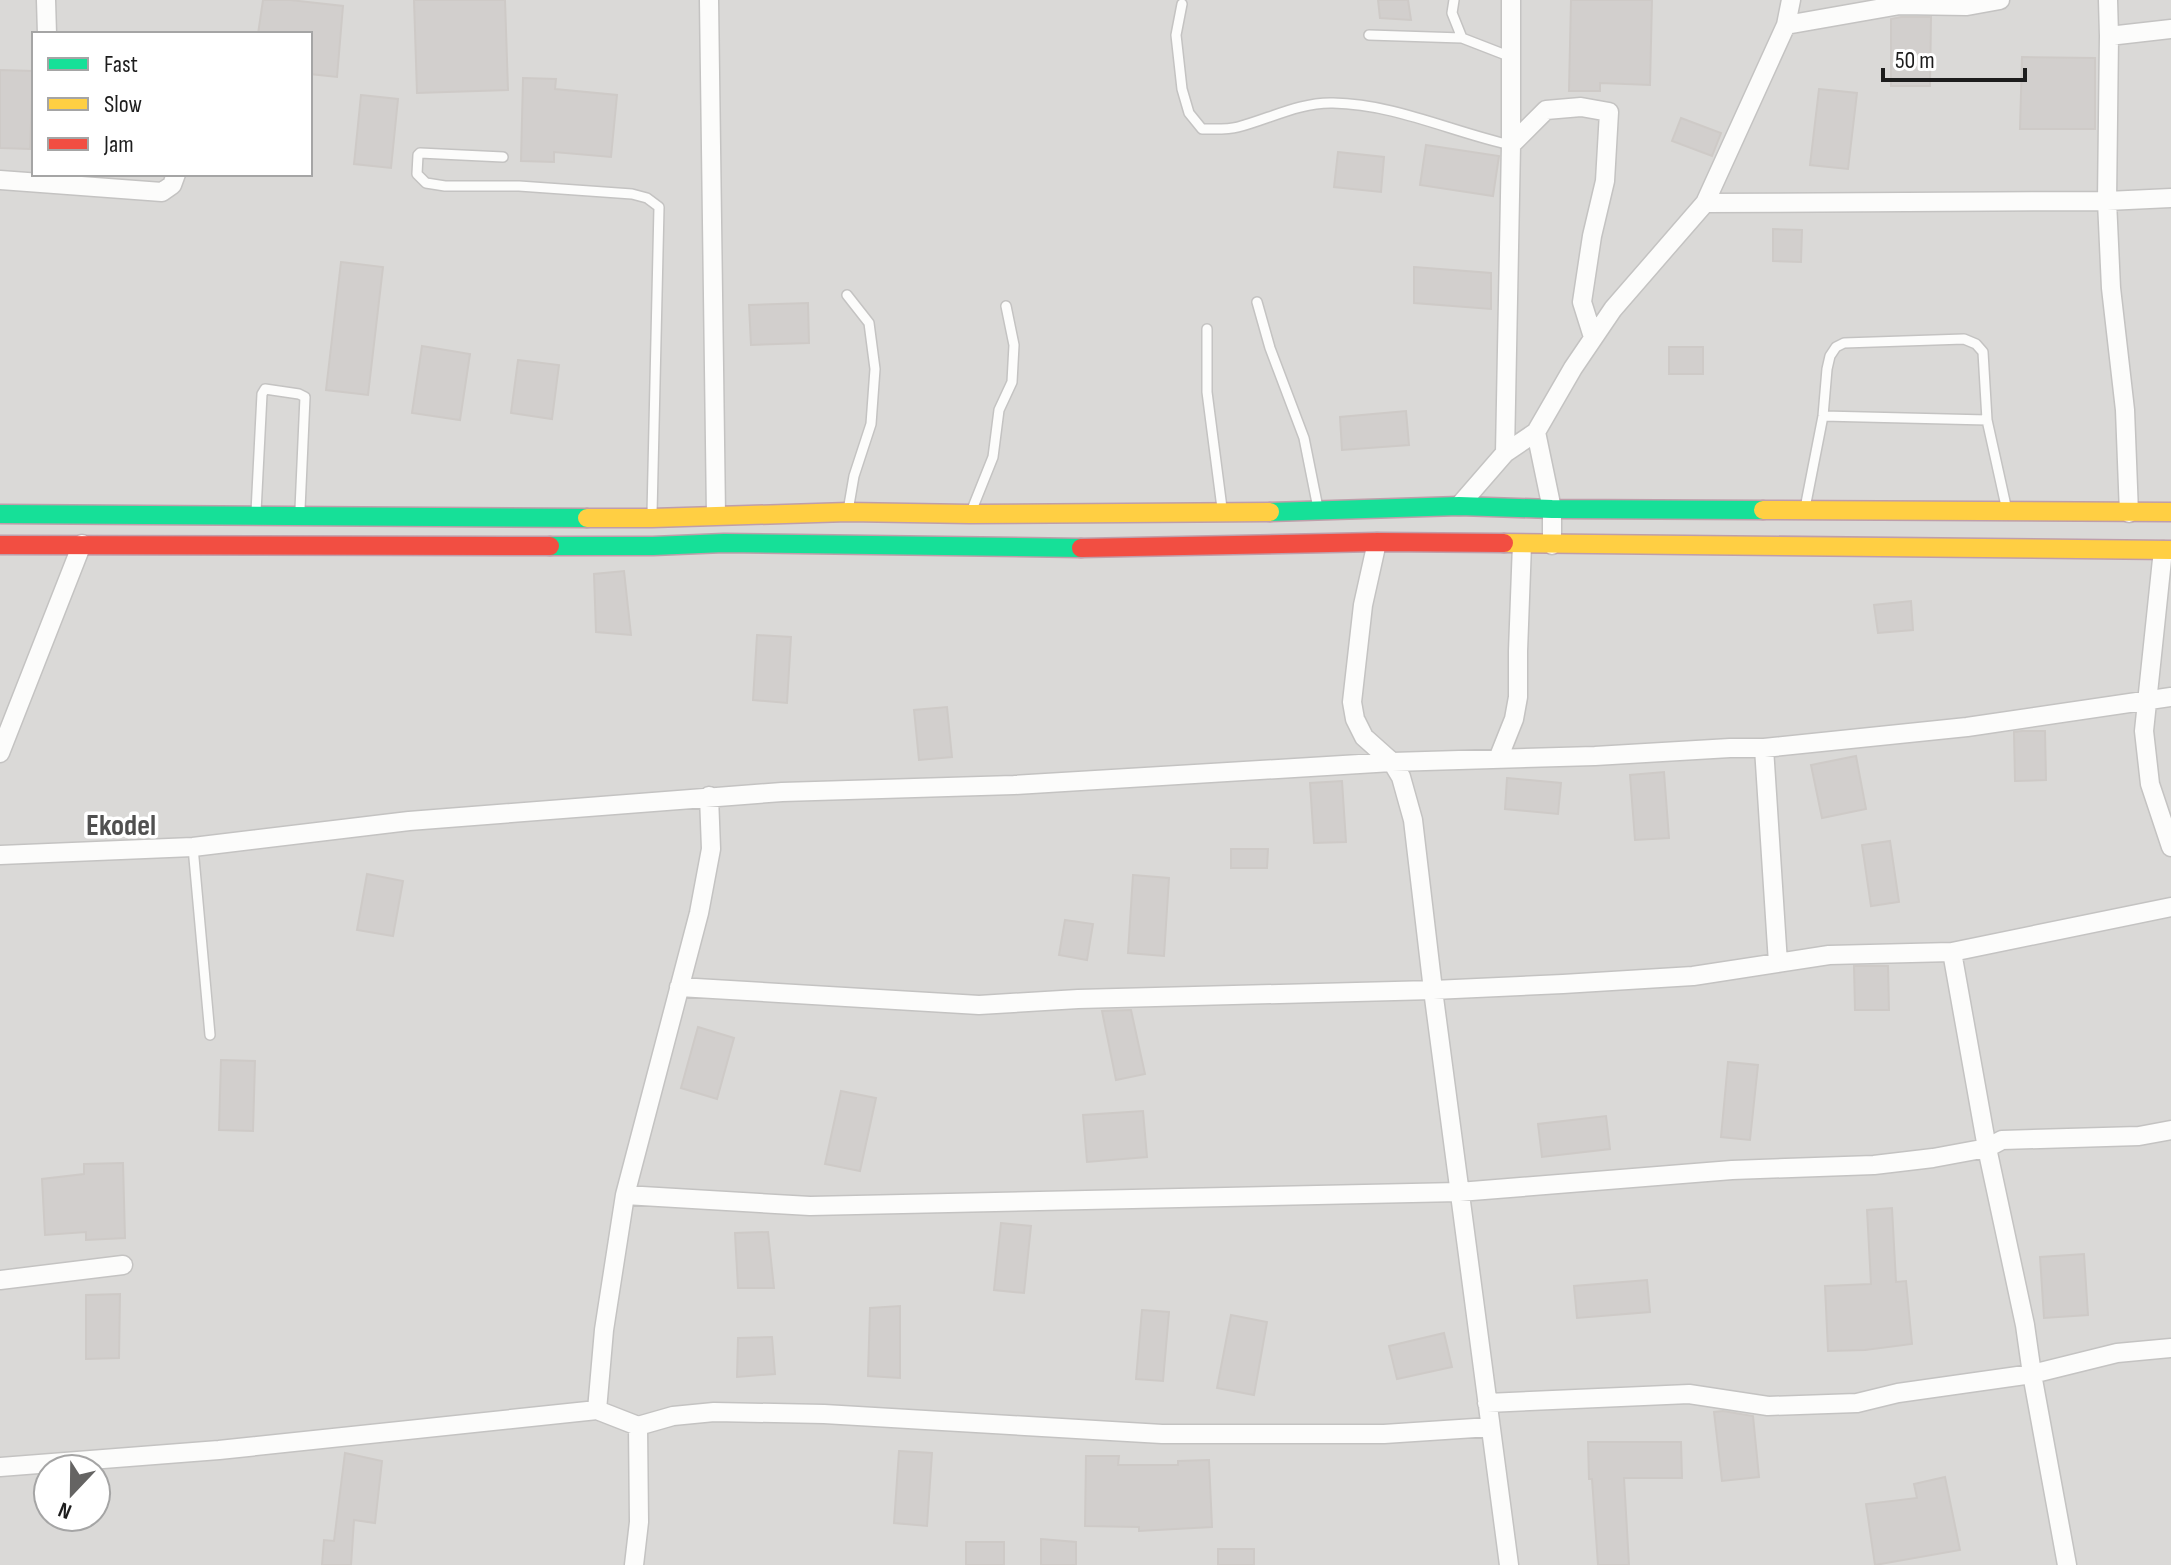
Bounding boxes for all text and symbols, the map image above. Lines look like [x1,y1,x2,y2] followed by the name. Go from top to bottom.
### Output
[32,32,312,176] legend
[1883,32,2025,82] scale bar
[1895,46,1935,75] text: 50 m
[104,50,138,79] text: Fast
[104,90,142,119] text: Slow
[103,130,134,159] text: Jam
[86,808,156,844] district label: Ekodel
[32,1453,112,1533] north arrow
[55,1495,76,1525] text: N

